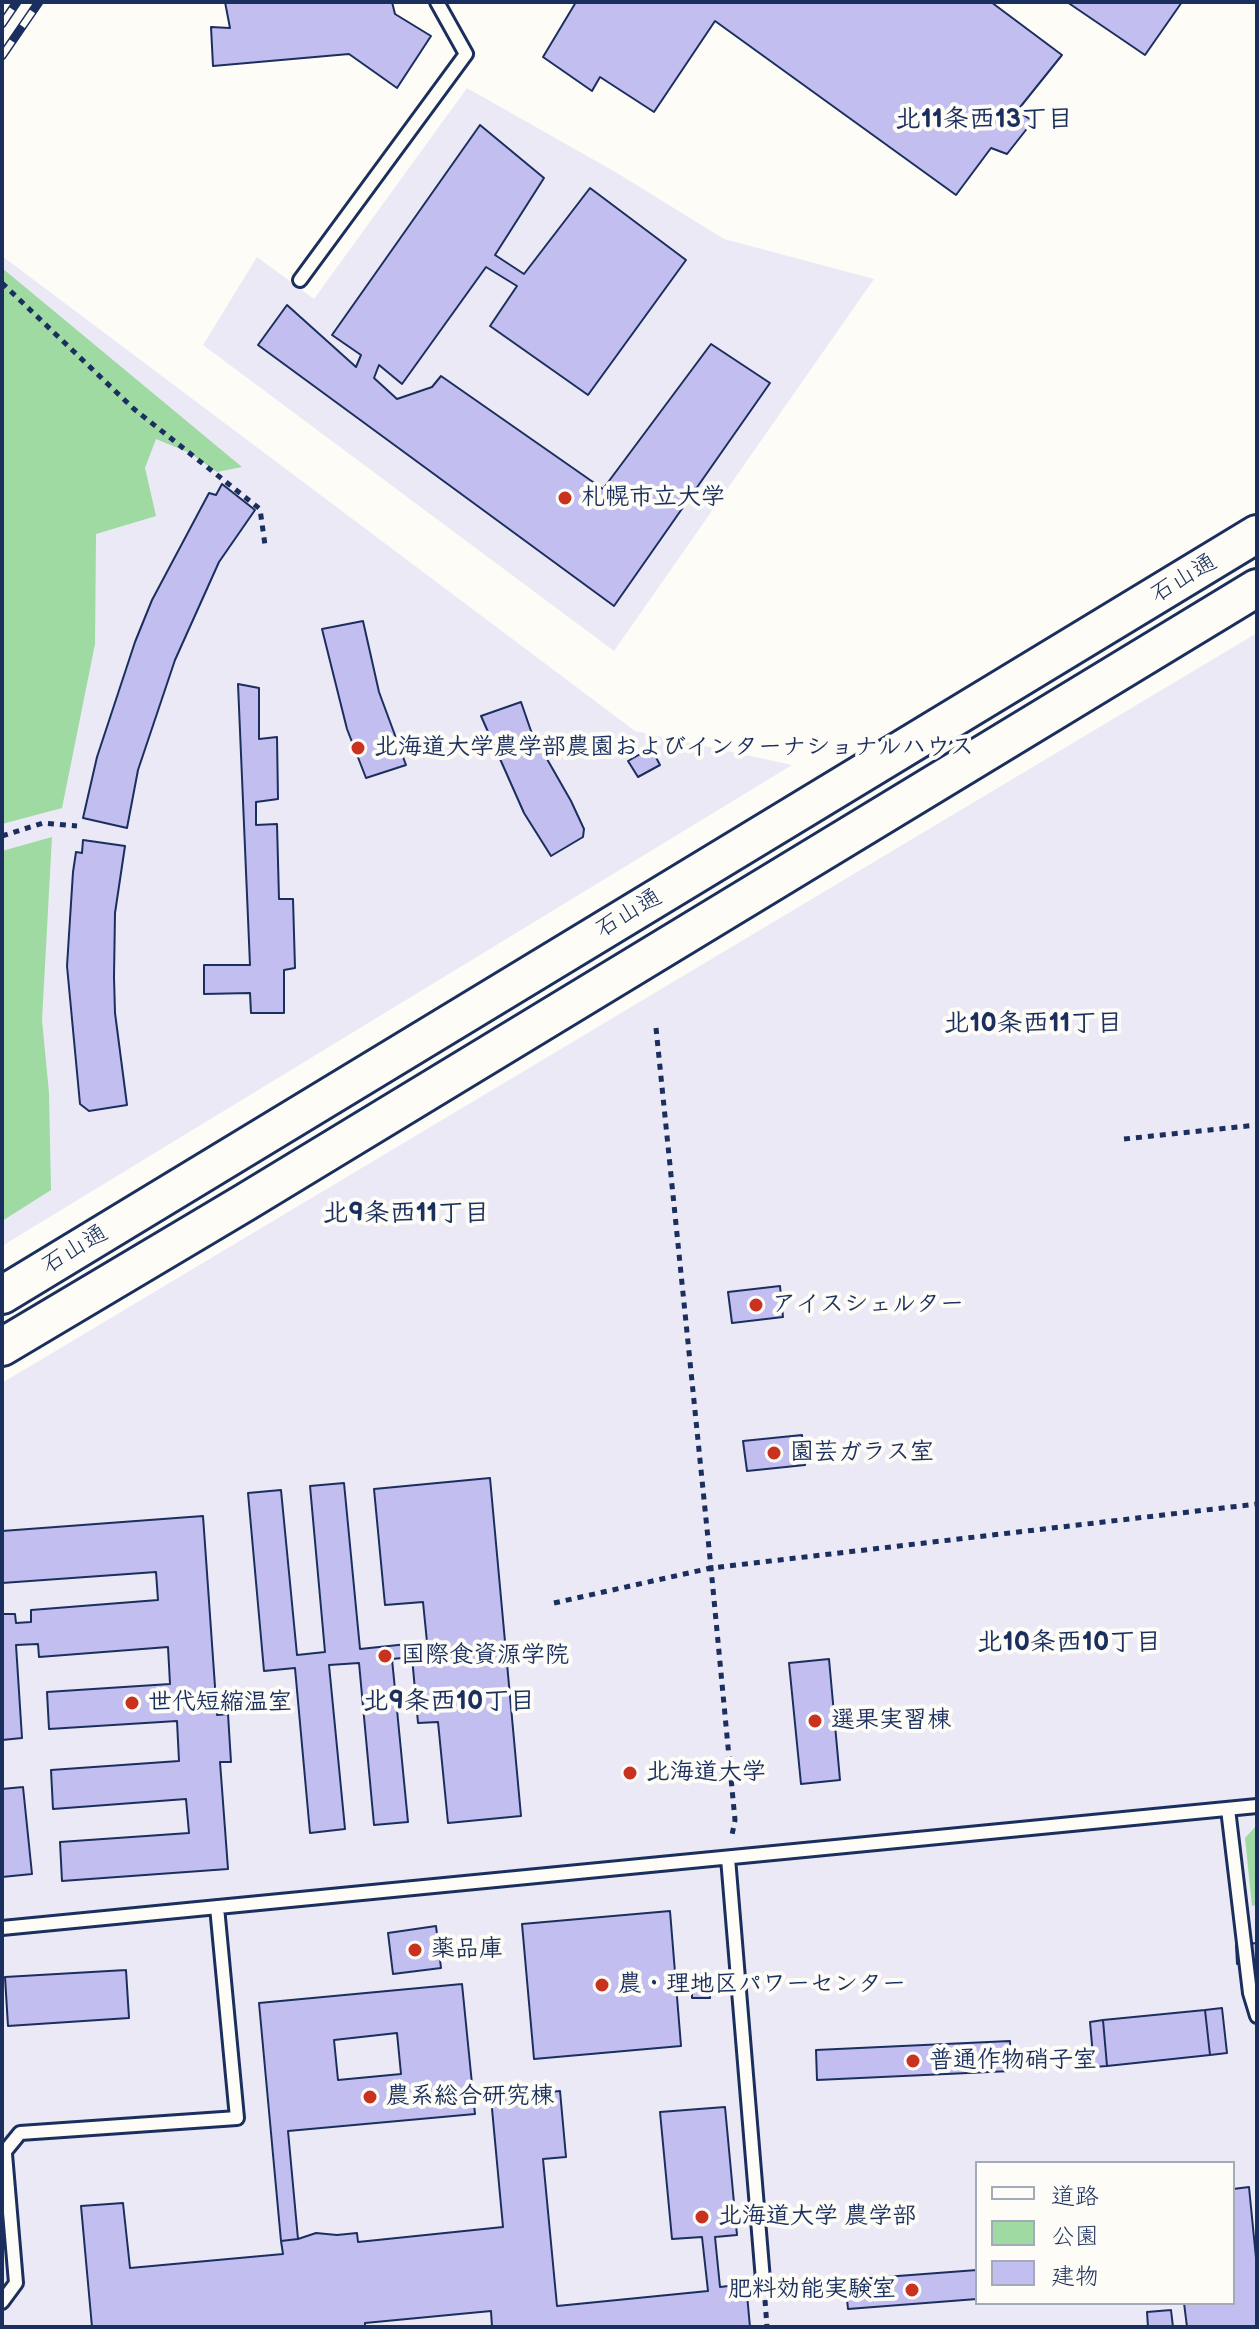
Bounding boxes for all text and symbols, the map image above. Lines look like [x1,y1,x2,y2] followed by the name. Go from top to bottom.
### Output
[895,104,1073,136] district label: 北11条西13丁目
[581,484,725,512] place label: 札幌市立大学
[556,489,574,507] marker: 札幌市立大学
[1146,548,1222,610] street label: 石山通
[374,734,974,762] place label: 北海道大学農学部農園およびインターナショナルハウス
[349,739,367,757] marker: 北海道大学農学部農園およびインターナショナルハウス
[591,883,667,945] street label: 石山通
[943,1008,1123,1040] district label: 北10条西11丁目
[322,1198,490,1230] district label: 北9条西11丁目
[37,1219,113,1281] street label: 石山通
[772,1291,964,1319] place label: アイスシェルター
[747,1296,765,1314] marker: アイスシェルター
[790,1439,934,1467] place label: 園芸ガラス室
[765,1444,783,1462] marker: 園芸ガラス室
[977,1627,1161,1659] district label: 北10条西10丁目
[401,1642,569,1670] place label: 国際食資源学院
[376,1647,394,1665] marker: 国際食資源学院
[363,1686,535,1718] district label: 北9条西10丁目
[148,1689,292,1717] place label: 世代短縮温室
[123,1694,141,1712] marker: 世代短縮温室
[831,1707,951,1735] place label: 選果実習棟
[806,1712,824,1730] marker: 選果実習棟
[646,1759,766,1787] place label: 北海道大学
[621,1764,639,1782] marker: 北海道大学
[431,1936,503,1964] place label: 薬品庫
[406,1941,424,1959] marker: 薬品庫
[618,1971,906,1999] place label: 農・理地区パワーセンター
[593,1976,611,1994] marker: 農・理地区パワーセンター
[929,2047,1097,2075] place label: 普通作物硝子室
[904,2052,922,2070] marker: 普通作物硝子室
[386,2083,554,2111] place label: 農系総合研究棟
[361,2088,379,2106] marker: 農系総合研究棟
[975,2161,1235,2305] legend
[1051,2182,1099,2211] text: 道路
[718,2203,916,2231] place label: 北海道大学 農学部
[693,2208,711,2226] marker: 北海道大学 農学部
[1051,2222,1099,2251] text: 公園
[1051,2262,1099,2291] text: 建物
[728,2276,896,2304] place label: 肥料効能実験室
[903,2281,921,2299] marker: 肥料効能実験室

